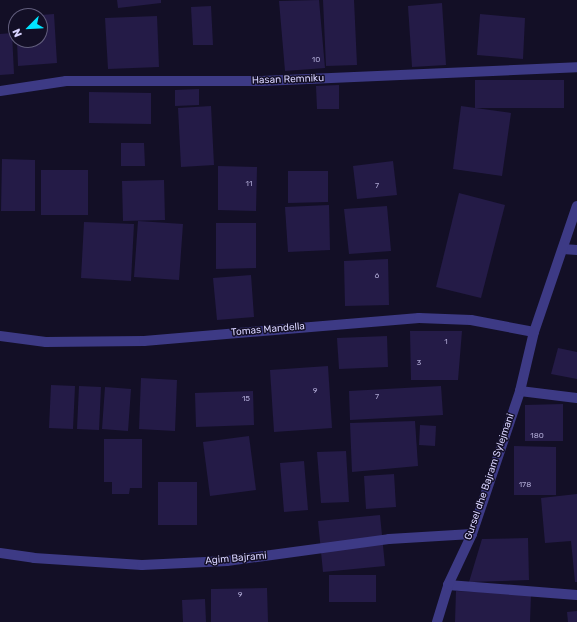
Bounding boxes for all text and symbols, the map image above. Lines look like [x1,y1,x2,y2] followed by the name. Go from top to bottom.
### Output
[8,8,48,48] north arrow
[10,26,25,39] text: N
[312,55,320,65] house number: 10
[252,73,324,87] street label: Hasan Remniku
[246,179,252,189] house number: 11
[375,181,379,191] house number: 7
[375,271,379,281] house number: 6
[231,321,305,339] street label: Tomas Mandella
[444,337,448,347] house number: 1
[417,358,421,368] house number: 3
[313,386,317,396] house number: 9
[375,392,379,402] house number: 7
[242,394,250,404] house number: 15
[463,412,517,542] street label: Gursel dhe Bajram Sylejmani
[530,431,544,441] house number: 180
[519,480,531,490] house number: 178
[205,550,267,568] street label: Agim Bajrami
[238,590,242,600] house number: 9

